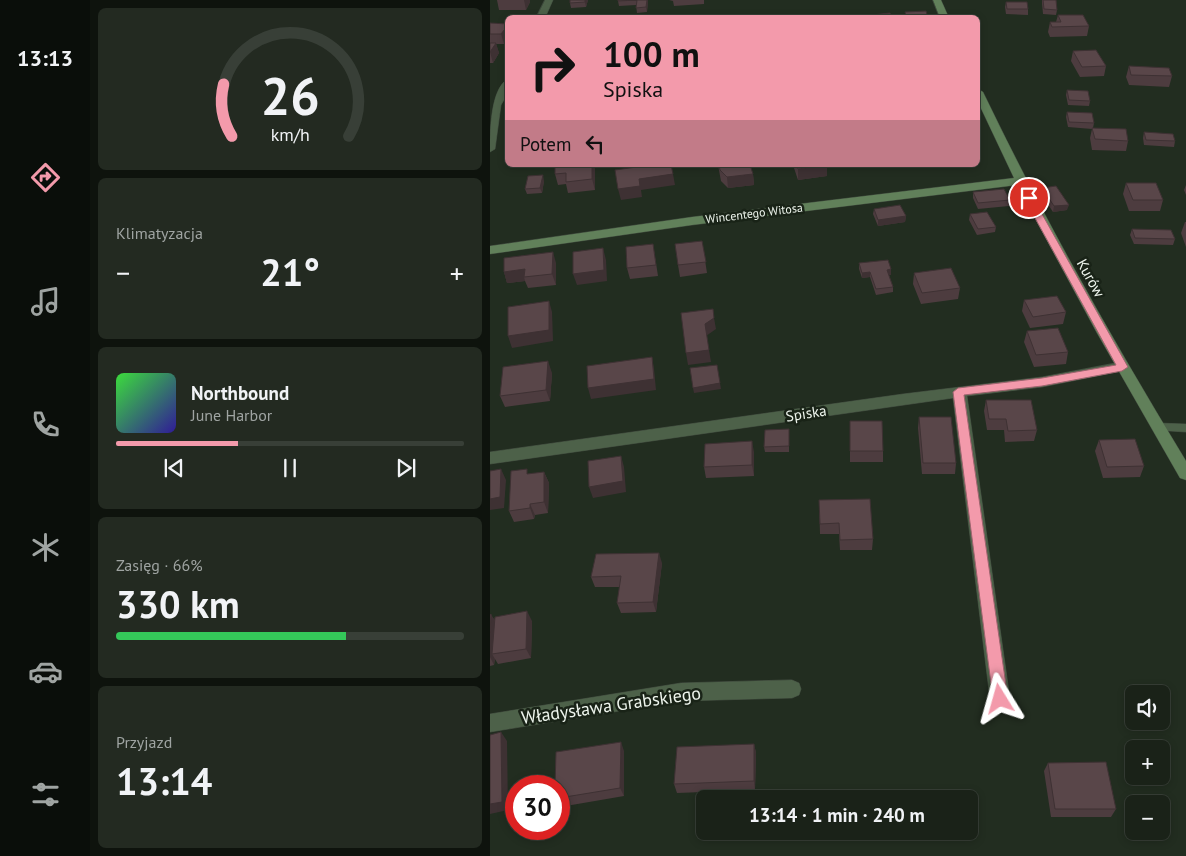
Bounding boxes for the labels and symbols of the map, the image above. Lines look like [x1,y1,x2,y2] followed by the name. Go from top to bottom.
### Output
[1008,177,1050,219] pin
[705,200,803,226] street label: Wincentego Witosa
[1073,256,1109,300] street label: Kurów
[784,400,828,426] street label: Spiska
[973,672,1025,724] position arrow
[520,681,702,729] street label: Władysława Grabskiego
[505,775,570,840] speed limit sign: 30

